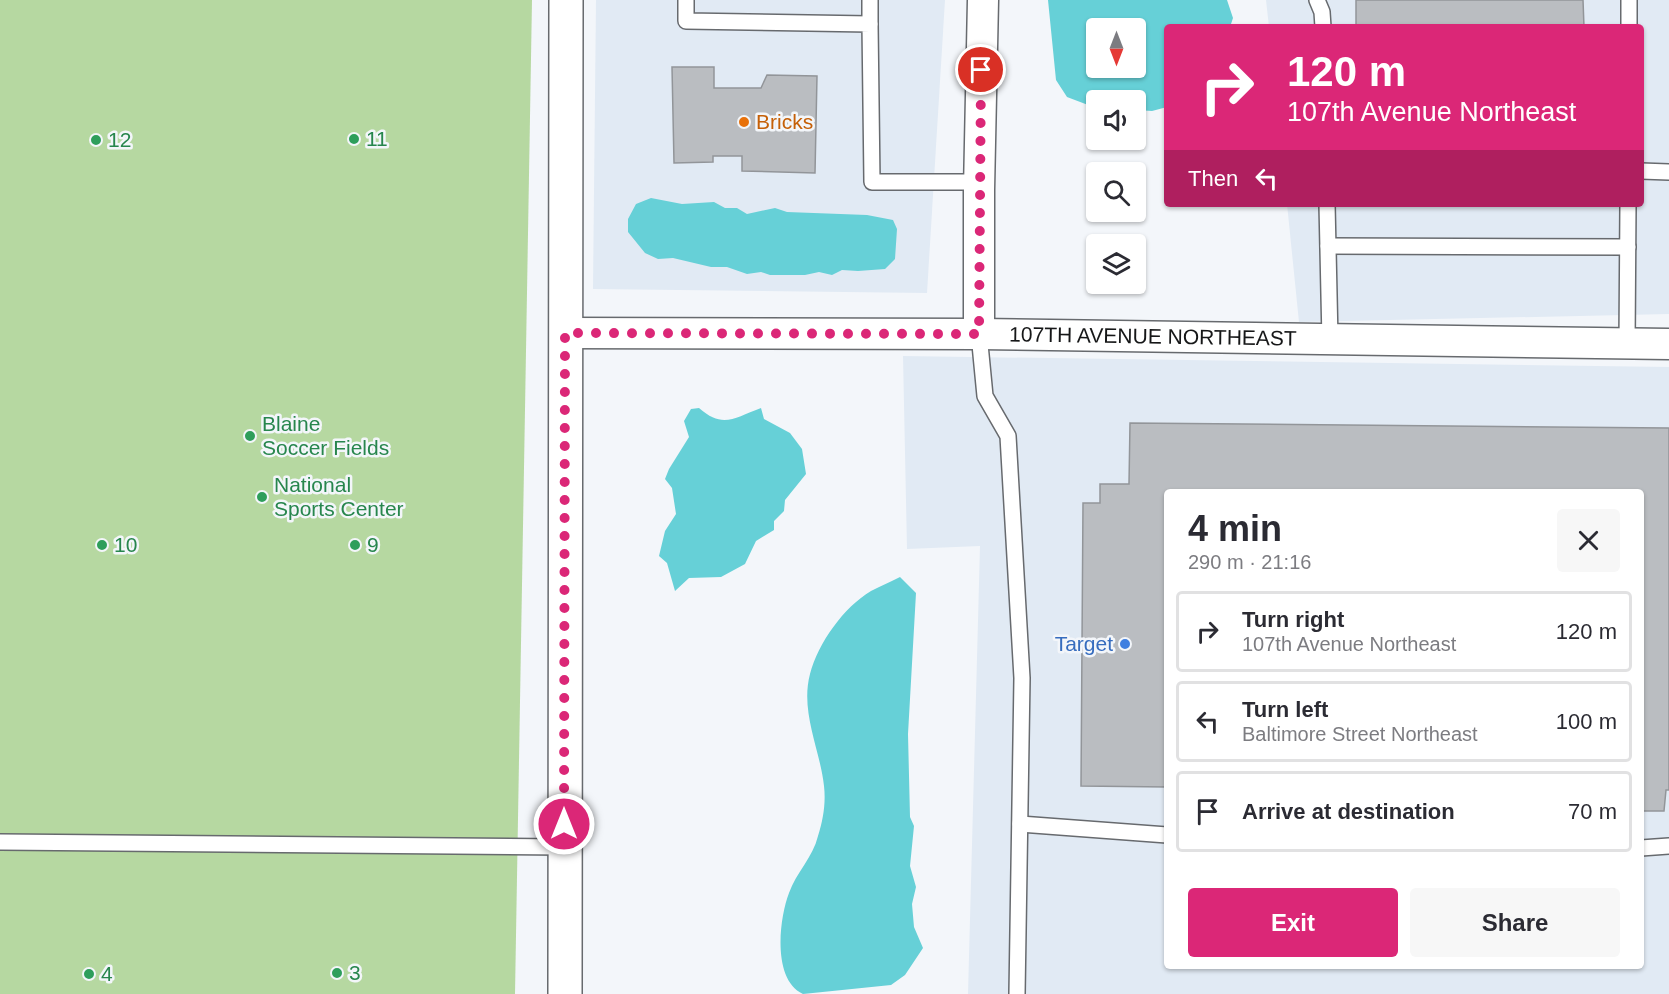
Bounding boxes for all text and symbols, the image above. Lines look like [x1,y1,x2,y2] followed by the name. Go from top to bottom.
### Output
[1086,18,1146,78] north arrow
[1086,18,1146,294] map controls
[955,44,1006,95] pin
[1188,48,1266,126] icon: right
[1287,48,1406,95] text: 120 m
[964,53,997,86] icon: arrive
[1086,90,1146,150] button: sound
[1287,97,1576,127] text: 107th Avenue Northeast
[756,110,813,133] place label: Bricks
[737,115,751,129] marker: Bricks
[366,127,388,150] place label: 11
[108,128,131,151] place label: 12
[347,132,361,146] marker: 11
[89,133,103,147] marker: 12
[1086,162,1146,222] button: search
[1250,162,1283,195] icon: left
[1188,166,1238,191] text: Then
[1086,234,1146,294] button: layers
[1009,322,1297,350] street label: 107TH AVENUE NORTHEAST
[262,412,389,459] place label: Blaine Soccer Fields
[243,429,257,443] marker: Blaine Soccer Fields
[274,473,404,520] place label: National Sports Center
[255,490,269,504] marker: National Sports Center
[1188,508,1282,549] text: 4 min
[1557,509,1620,572] button: close
[114,533,137,556] place label: 10
[367,533,379,556] place label: 9
[95,538,109,552] marker: 10
[348,538,362,552] marker: 9
[1188,551,1311,573] text: 290 m · 21:16
[1242,607,1344,632] text: Turn right
[1191,615,1224,648] icon: right
[1556,619,1617,644] text: 120 m
[1055,632,1113,655] place label: Target
[1242,633,1456,655] text: 107th Avenue Northeast
[1118,637,1132,651] marker: Target
[1242,697,1328,722] text: Turn left
[1191,705,1224,738] icon: left
[1556,709,1617,734] text: 100 m
[1242,723,1478,745] text: Baltimore Street Northeast
[532,792,596,856] position arrow
[1191,795,1224,828] icon: arrive
[1242,799,1455,824] text: Arrive at destination
[1568,799,1617,824] text: 70 m
[1188,888,1398,957] button: Exit
[1410,888,1620,957] button: Share
[349,961,361,984] place label: 3
[101,962,113,985] place label: 4
[330,966,344,980] marker: 3
[82,967,96,981] marker: 4

